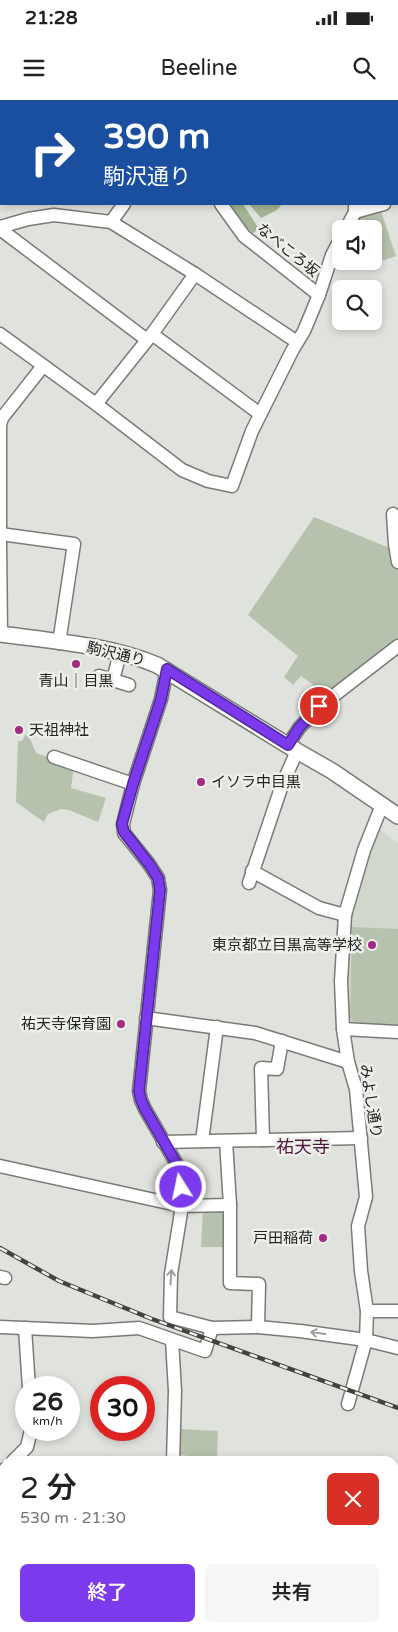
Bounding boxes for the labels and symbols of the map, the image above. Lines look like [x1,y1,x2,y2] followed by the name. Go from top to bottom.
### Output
[253,219,323,281] street label: なべころ坂
[85,638,147,670] street label: 駒沢通り
[70,658,82,670] marker: 青山｜目黒
[38,672,114,690] place label: 青山｜目黒
[298,685,340,727] pin
[29,721,89,739] place label: 天祖神社
[13,724,25,736] marker: 天祖神社
[211,773,301,791] place label: イソラ中目黒
[195,776,207,788] marker: イソラ中目黒
[212,936,362,954] place label: 東京都立目黒高等学校
[366,939,378,951] marker: 東京都立目黒高等学校
[21,1015,111,1033] place label: 祐天寺保育園
[115,1018,127,1030] marker: 祐天寺保育園
[356,1063,386,1139] street label: みよし通り
[276,1136,330,1158] district label: 祐天寺
[154,1160,206,1212] position arrow
[253,1229,313,1247] place label: 戸田稲荷
[317,1232,329,1244] marker: 戸田稲荷
[167,1269,176,1285] one-way arrow
[310,1328,326,1338] one-way arrow
[90,1376,155,1441] speed limit sign: 30

